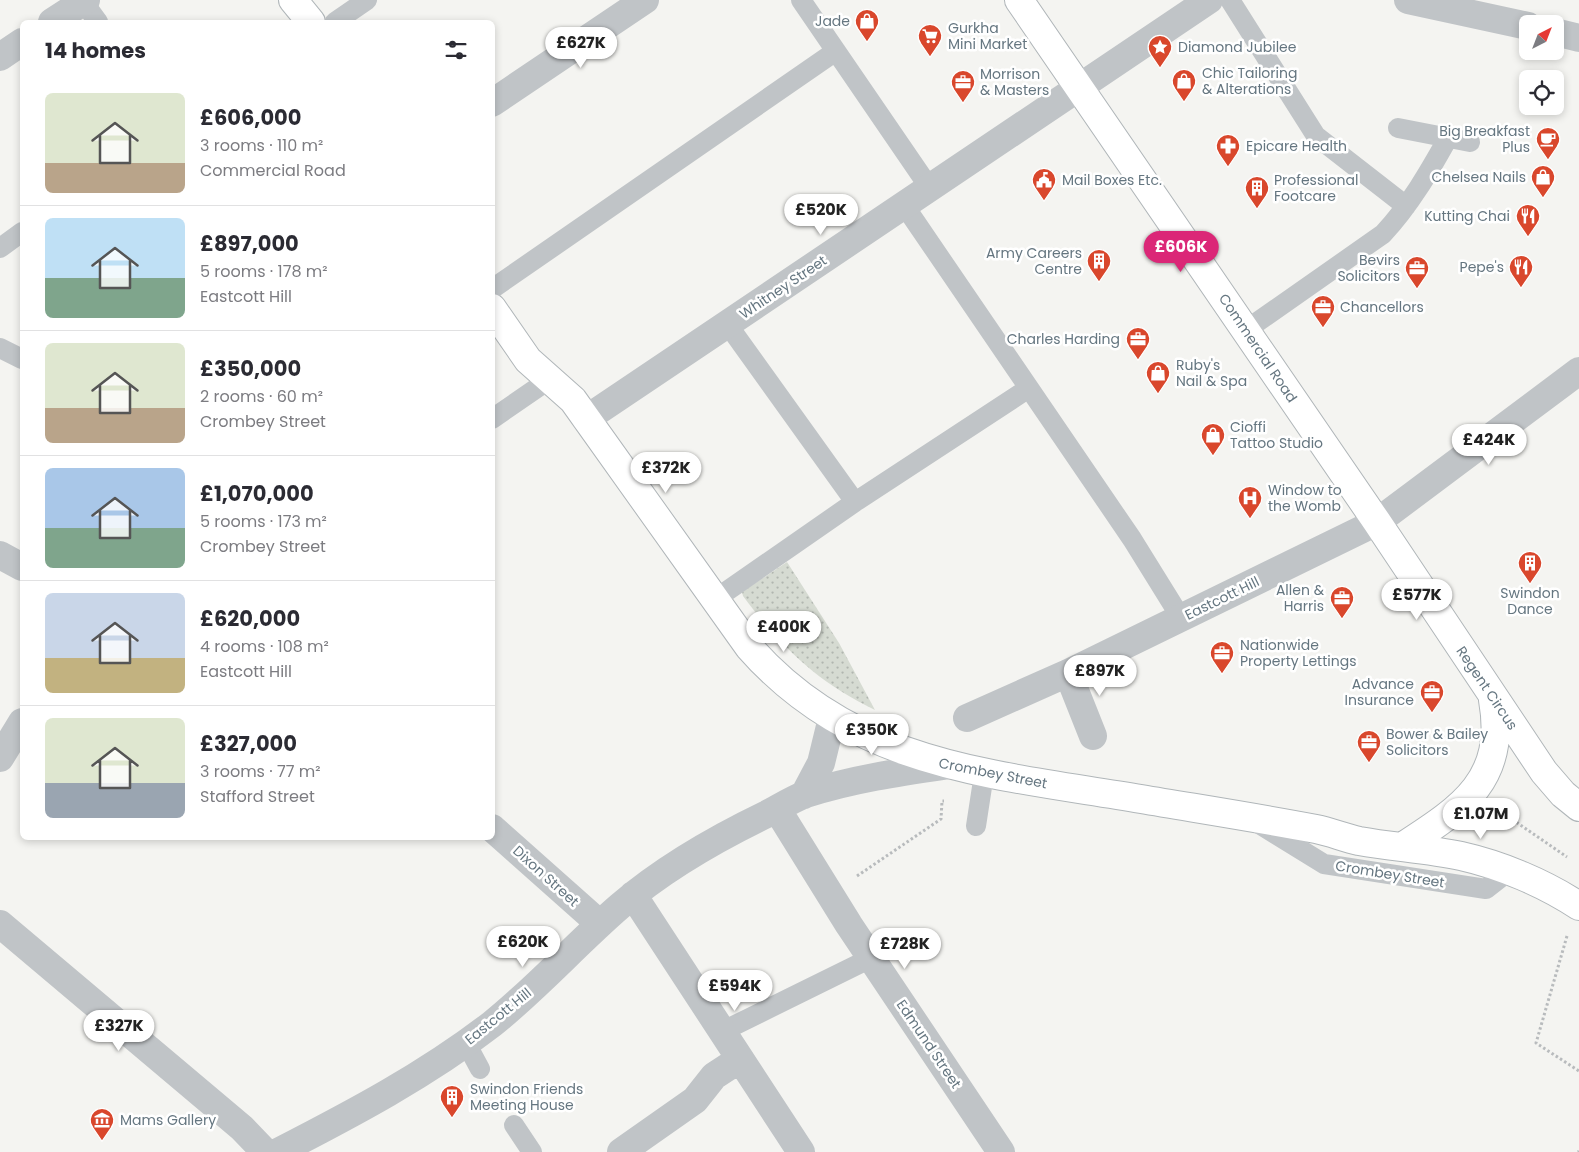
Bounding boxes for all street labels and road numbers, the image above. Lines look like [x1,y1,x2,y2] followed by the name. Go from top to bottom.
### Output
[735,250,831,324] street label: Whitney Street
[1214,290,1302,406] street label: Commercial Road
[1181,571,1263,625] street label: Eastcott Hill
[1451,642,1523,734] street label: Regent Circus
[937,753,1049,793] street label: Crombey Street
[509,841,583,911] street label: Dixon Street
[1334,856,1446,892] street label: Crombey Street
[460,983,536,1049] street label: Eastcott Hill
[892,996,966,1092] street label: Edmund Street

